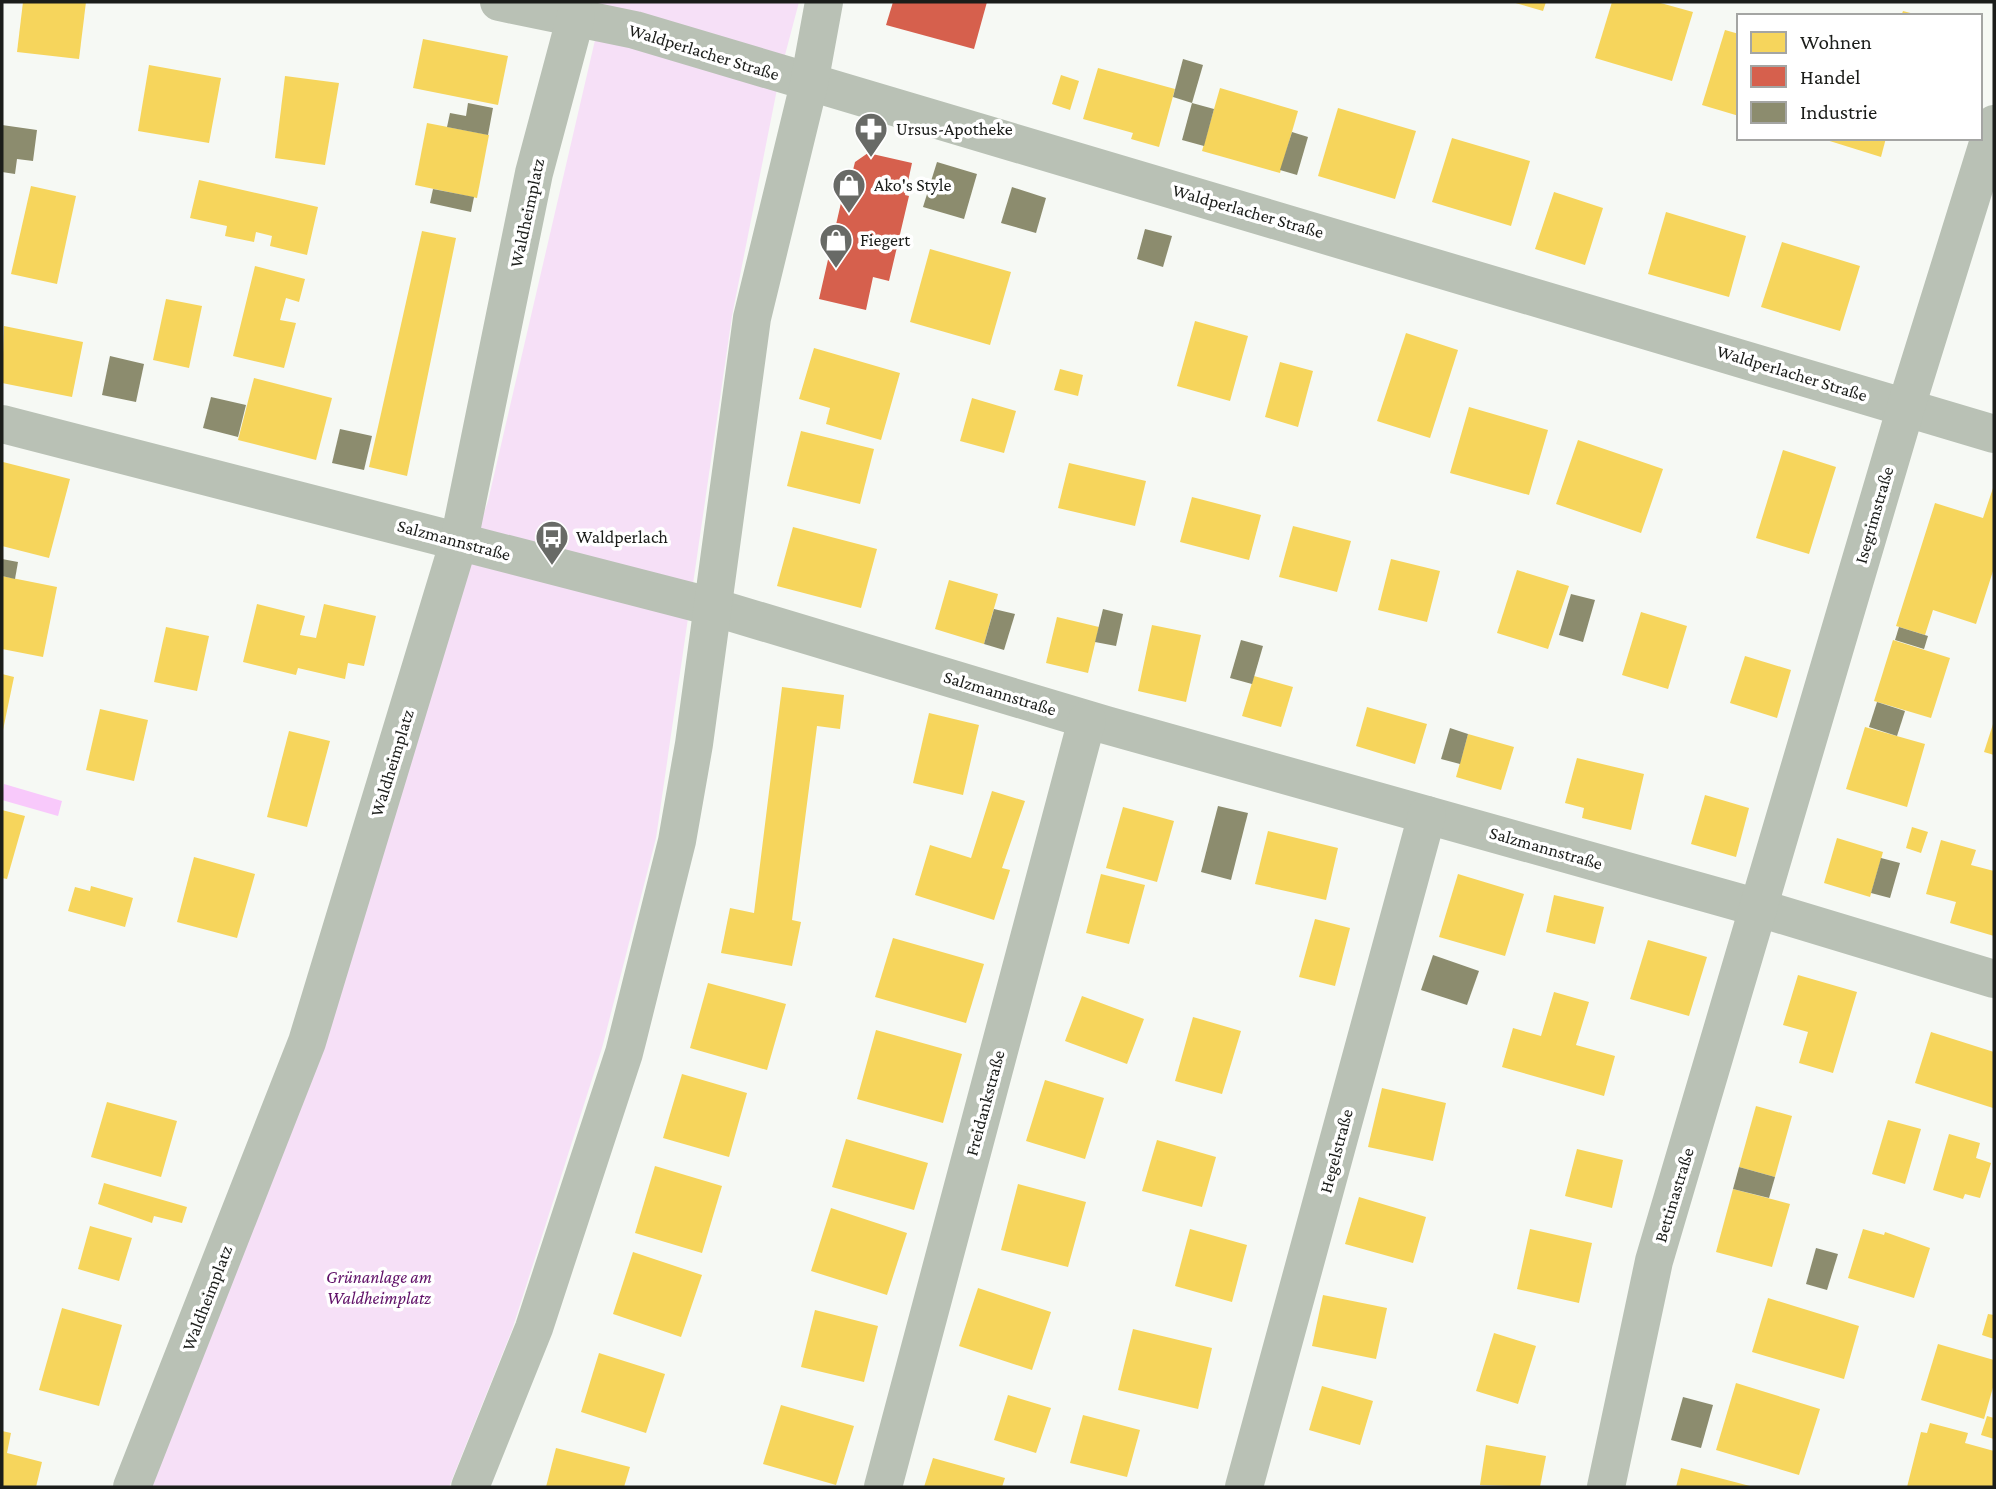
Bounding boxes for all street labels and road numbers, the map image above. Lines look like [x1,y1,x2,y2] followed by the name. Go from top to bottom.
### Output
[626,20,782,84] street label: Waldperlacher Straße
[506,156,548,269] street label: Waldheimplatz
[1170,180,1326,242] street label: Waldperlacher Straße
[1714,341,1870,405] street label: Waldperlacher Straße
[1851,464,1897,566] street label: Isegrimstraße
[395,515,513,565] street label: Salzmannstraße
[941,666,1059,720] street label: Salzmannstraße
[366,707,418,819] street label: Waldheimplatz
[1487,822,1605,874] street label: Salzmannstraße
[961,1048,1009,1158] street label: Freidankstraße
[1315,1107,1357,1195] street label: Hegelstraße
[1650,1145,1698,1245] street label: Bettinastraße
[178,1242,236,1353] street label: Waldheimplatz

